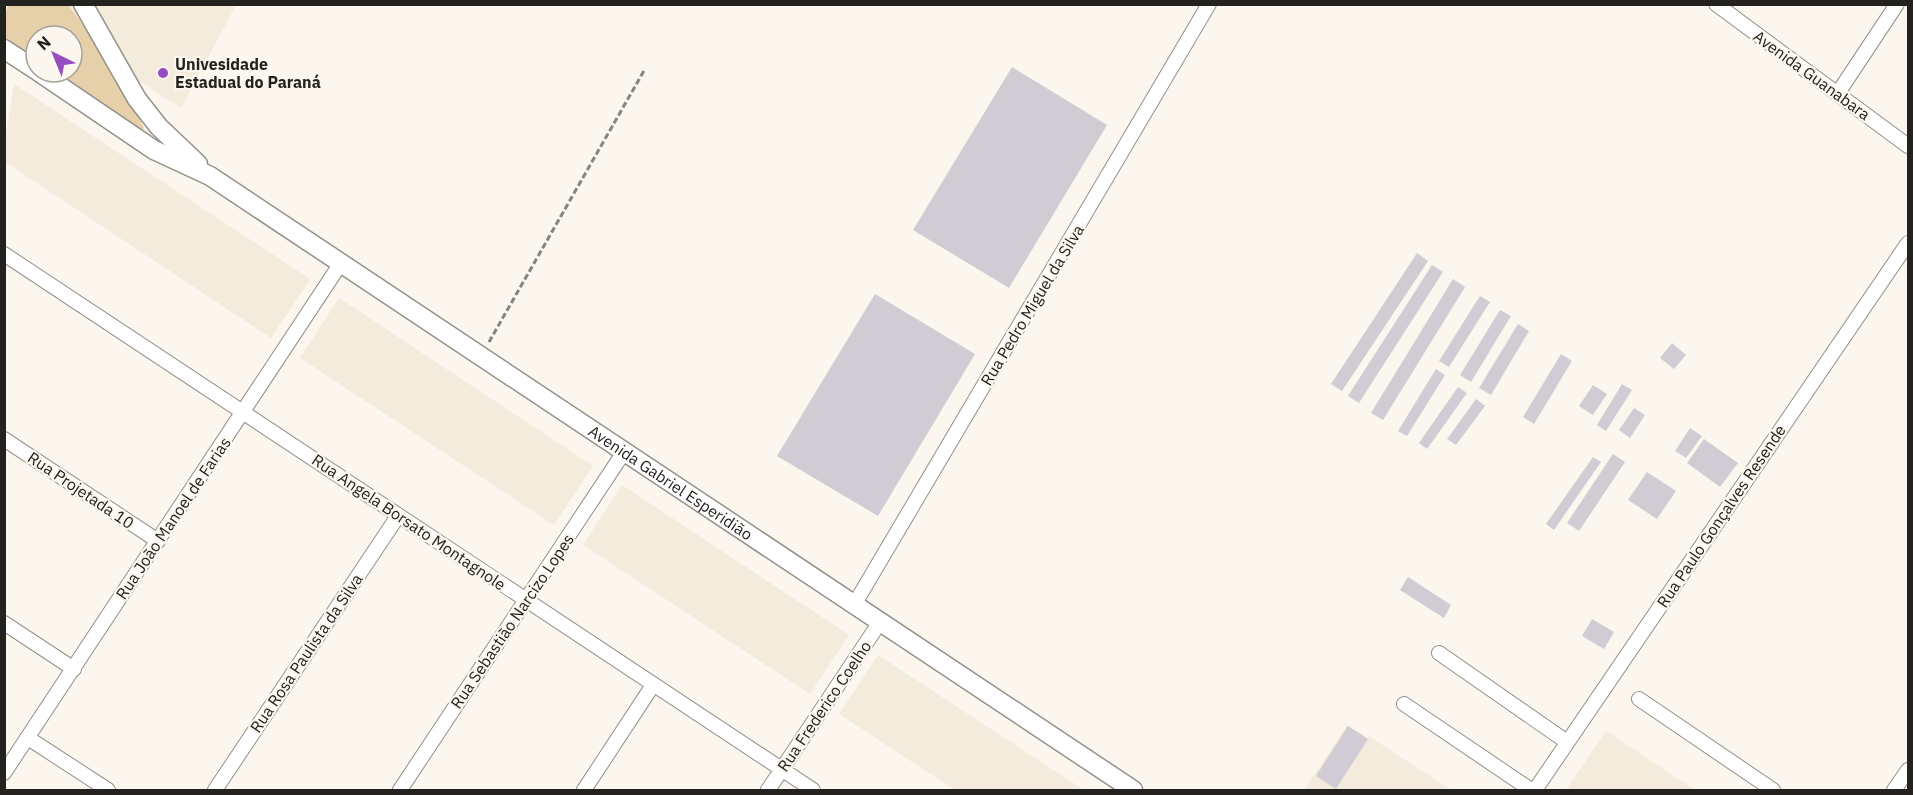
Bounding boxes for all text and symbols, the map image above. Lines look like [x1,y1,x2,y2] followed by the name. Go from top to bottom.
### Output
[24,24,84,84] north arrow
[1750,26,1875,124] street label: Avenida Guanabara
[33,32,55,54] text: N
[175,54,321,92] place label: Univesidade Estadual do Paraná
[156,66,170,80] marker: Univesidade Estadual do Paraná
[976,220,1088,389] street label: Rua Pedro Miguel da Silva
[585,421,757,544] street label: Avenida Gabriel Esperidião
[1652,421,1790,611] street label: Rua Paulo Gonçalves Resende
[111,433,235,603] street label: Rua João Manoel de Farias
[24,447,138,533] street label: Rua Projetada 10
[308,450,510,595] street label: Rua Angela Borsato Montagnole
[446,530,578,712] street label: Rua Sebastião Narcizo Lopes
[245,569,367,736] street label: Rua Rosa Paulista da Silva
[773,637,875,775] street label: Rua Frederico Coelho

